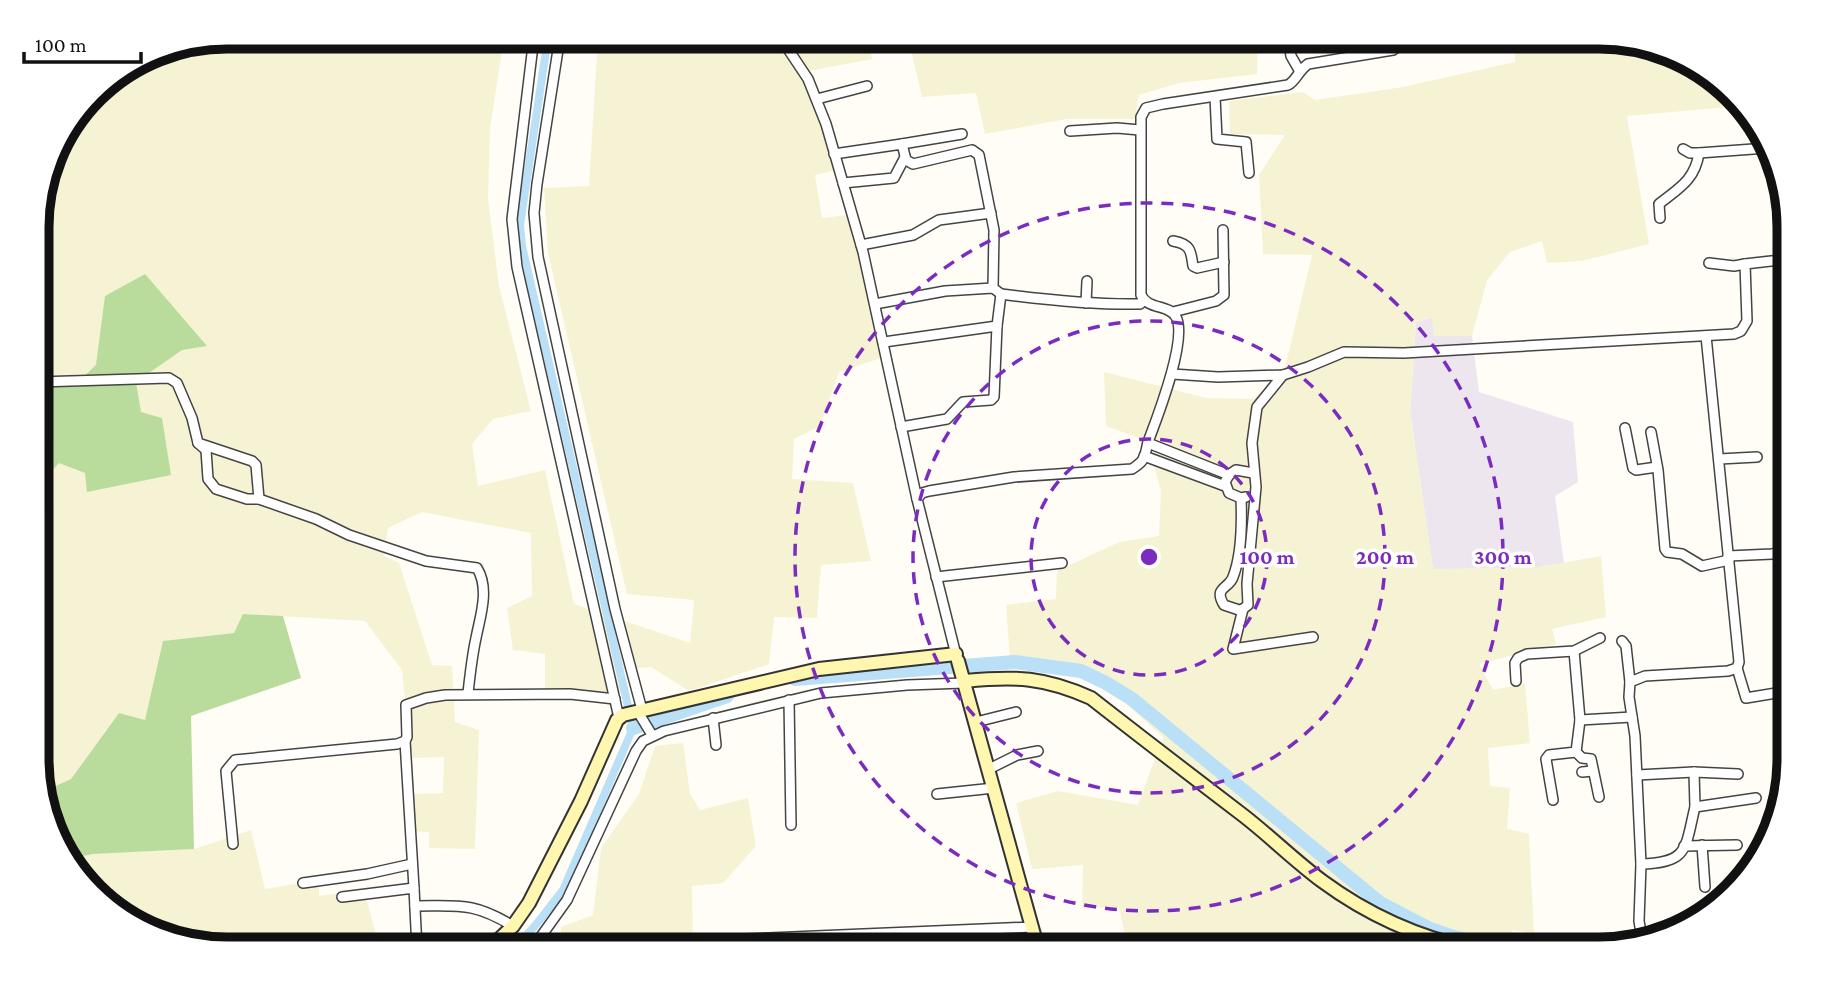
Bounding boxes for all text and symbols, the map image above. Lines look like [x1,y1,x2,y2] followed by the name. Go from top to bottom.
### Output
[24,21,142,65] scale bar
[35,33,87,57] text: 100 m
[1137,545,1161,569] centre of rings
[1239,545,1295,569] text: 100 m
[1356,545,1414,569] text: 200 m
[1474,545,1532,569] text: 300 m

